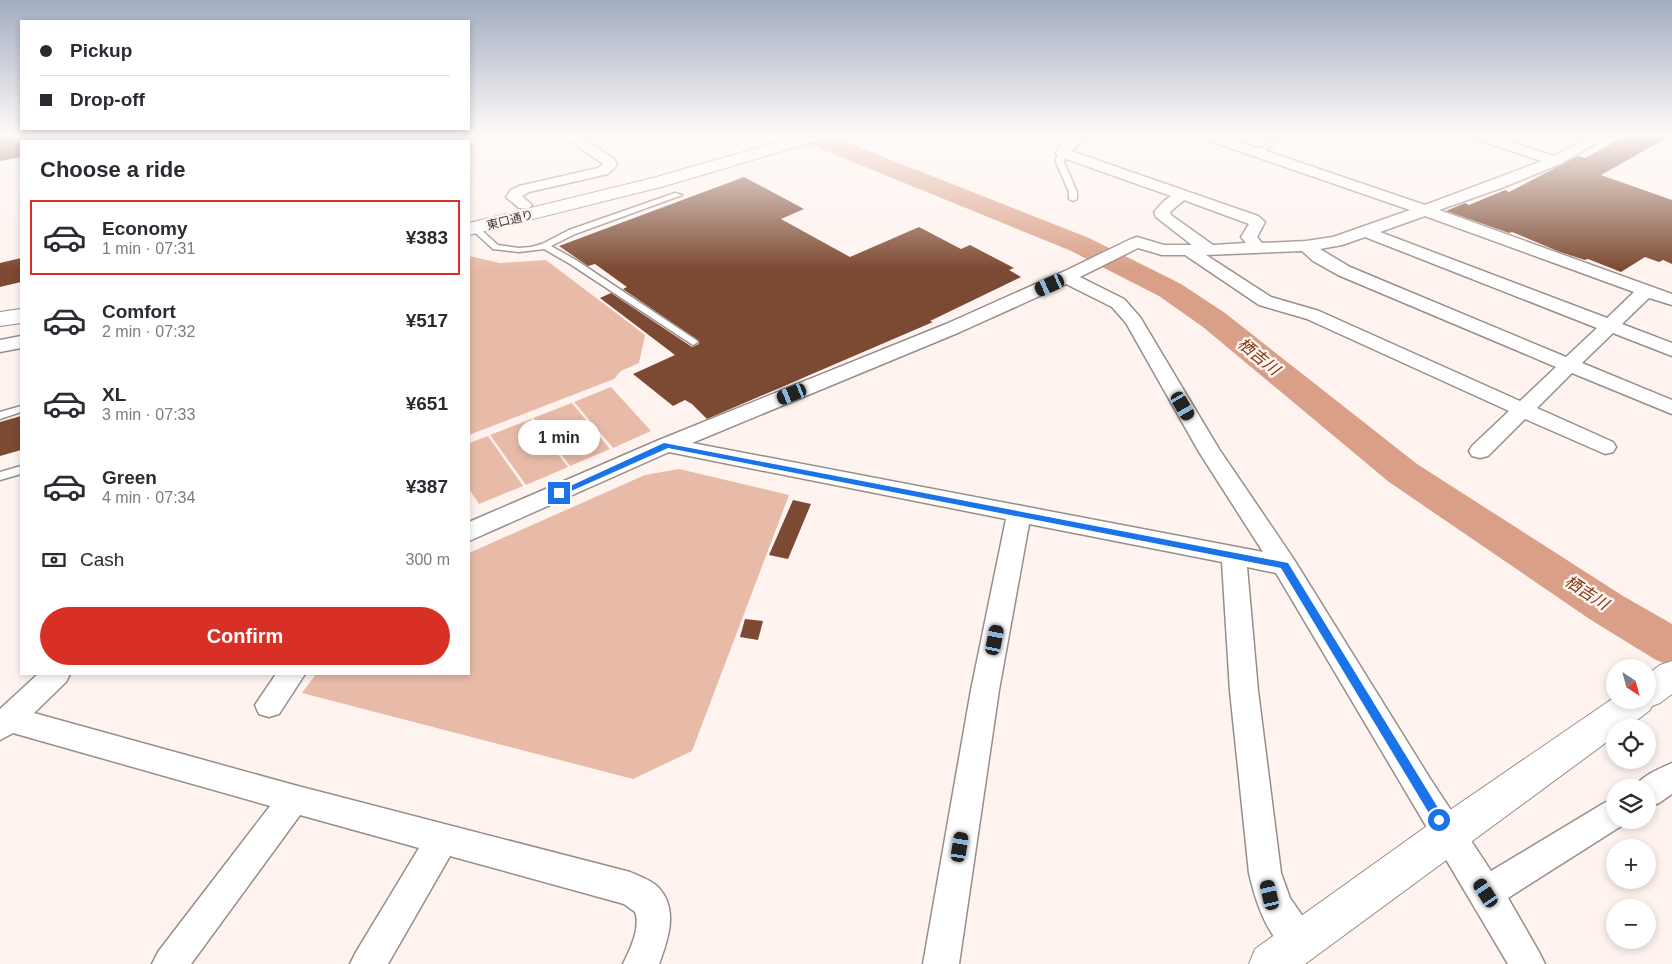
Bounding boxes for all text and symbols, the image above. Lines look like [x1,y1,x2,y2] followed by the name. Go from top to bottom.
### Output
[70,40,132,61] text: Pickup
[70,89,145,110] text: Drop-off
[40,157,185,182] text: Choose a ride
[485,207,535,233] street label: 東口通り
[42,215,87,260] icon: car
[102,218,188,239] text: Economy
[406,227,448,248] text: ¥383
[102,240,195,257] text: 1 min · 07:31
[1033,272,1066,298] car
[42,298,87,343] icon: car
[102,301,176,322] text: Comfort
[406,310,448,331] text: ¥517
[102,323,195,340] text: 2 min · 07:32
[1235,335,1284,379] water label: 栖吉川
[42,381,87,426] icon: car
[775,381,808,407] car
[102,384,126,405] text: XL
[1169,389,1196,423] car
[406,393,448,414] text: ¥651
[102,406,195,423] text: 3 min · 07:33
[518,420,600,456] callout: 1 min
[538,429,580,446] text: 1 min
[42,464,87,509] icon: car
[102,467,157,488] text: Green
[406,476,448,497] text: ¥387
[548,482,570,504] route end
[102,489,195,506] text: 4 min · 07:34
[40,546,68,574] icon: cash
[80,549,124,570] text: Cash
[406,551,450,568] text: 300 m
[1562,572,1613,614] water label: 栖吉川
[40,607,450,665] button: Confirm
[984,624,1005,656] car
[1606,659,1656,709] north arrow
[1606,659,1656,949] map controls
[1606,719,1656,769] button: locate
[1606,779,1656,829] button: layers
[1428,809,1450,831] route start
[950,831,969,863] car
[1606,839,1656,889] button: +
[1471,876,1500,910] car
[1259,879,1280,911] car
[1606,899,1656,949] button: −

